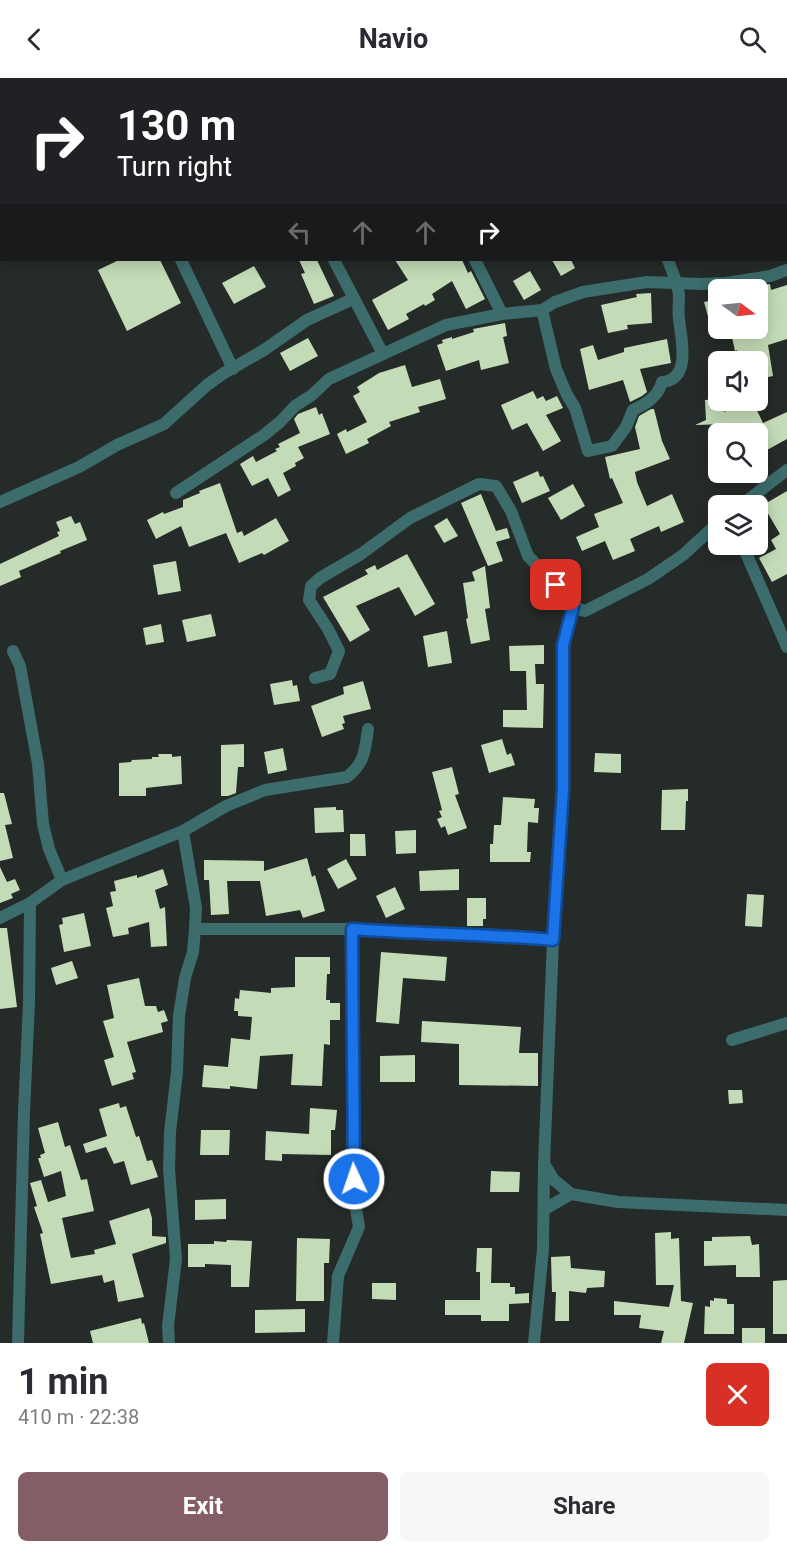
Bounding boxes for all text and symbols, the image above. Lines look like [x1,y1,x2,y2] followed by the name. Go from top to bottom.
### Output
[18,23,51,56] icon: back
[359,23,428,55] text: Navio
[736,23,769,56] icon: search
[117,101,236,150] text: 130 m
[18,102,96,180] icon: right
[117,151,232,183] text: Turn right
[283,216,316,249] icon: left
[346,216,379,249] icon: ahead
[409,216,442,249] icon: ahead
[472,216,505,249] icon: right
[708,279,768,339] north arrow
[708,279,768,555] map controls
[708,351,768,411] button: sound
[708,423,768,483] button: search
[708,495,768,555] button: layers
[530,559,581,610] pin
[539,568,572,601] icon: arrive
[322,1147,386,1211] position arrow
[18,1361,109,1403] text: 1 min
[706,1363,769,1426] button: close
[18,1405,139,1429] text: 410 m · 22:38
[18,1472,388,1541] button: Exit
[400,1472,769,1541] button: Share

